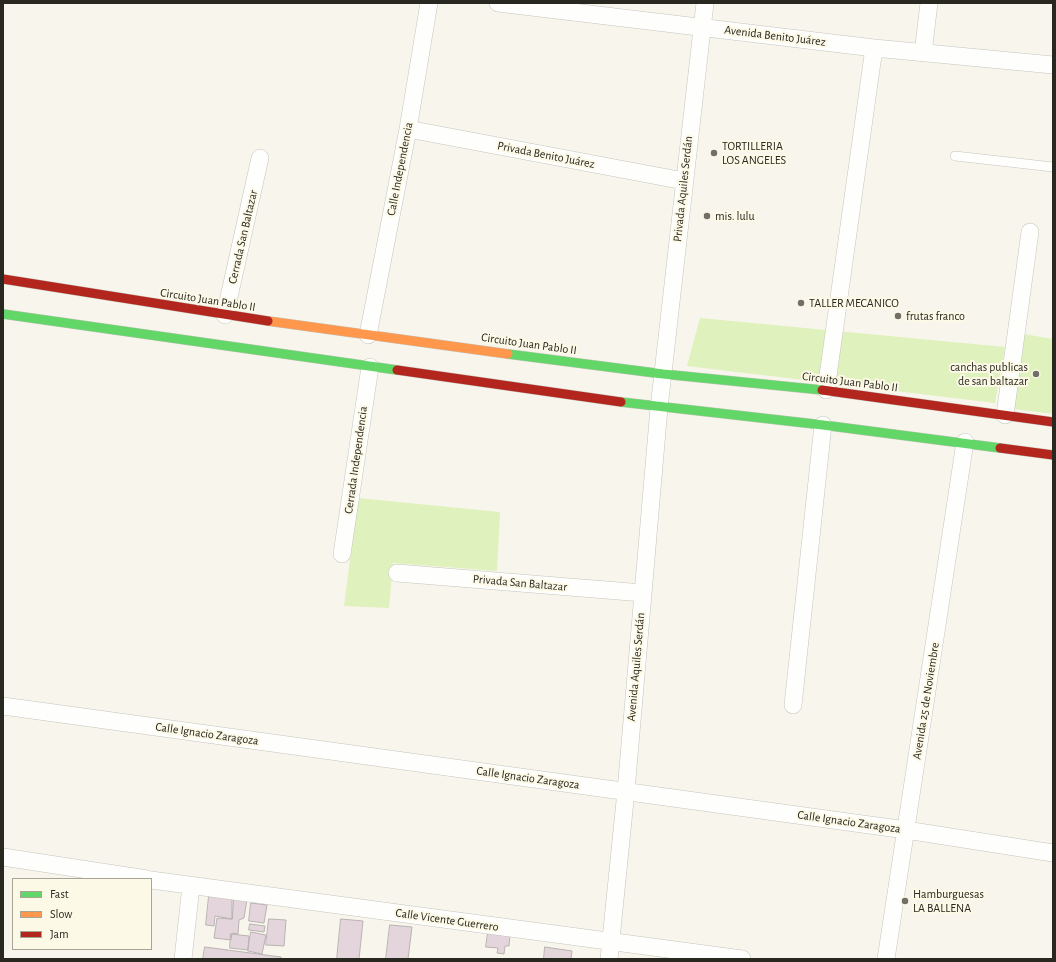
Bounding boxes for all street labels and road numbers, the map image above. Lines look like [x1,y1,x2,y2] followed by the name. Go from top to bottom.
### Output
[724,23,826,49] street label: Avenida Benito Juárez
[384,121,416,217] street label: Calle Independencia
[670,135,696,243] street label: Privada Aquiles Serdán
[496,138,596,172] street label: Privada Benito Juárez
[225,189,261,285] street label: Cerrada San Baltazar
[159,285,257,315] street label: Circuito Juan Pablo II
[480,330,578,358] street label: Circuito Juan Pablo II
[801,369,899,395] street label: Circuito Juan Pablo II
[341,405,371,515] street label: Cerrada Independencia
[472,572,568,594] street label: Privada San Baltazar
[624,612,648,722] street label: Avenida Aquiles Serdán
[910,641,942,761] street label: Avenida 25 de Noviembre
[154,720,260,748] street label: Calle Ignacio Zaragoza
[475,764,581,792] street label: Calle Ignacio Zaragoza
[796,808,902,836] street label: Calle Ignacio Zaragoza
[394,906,500,934] street label: Calle Vicente Guerrero

